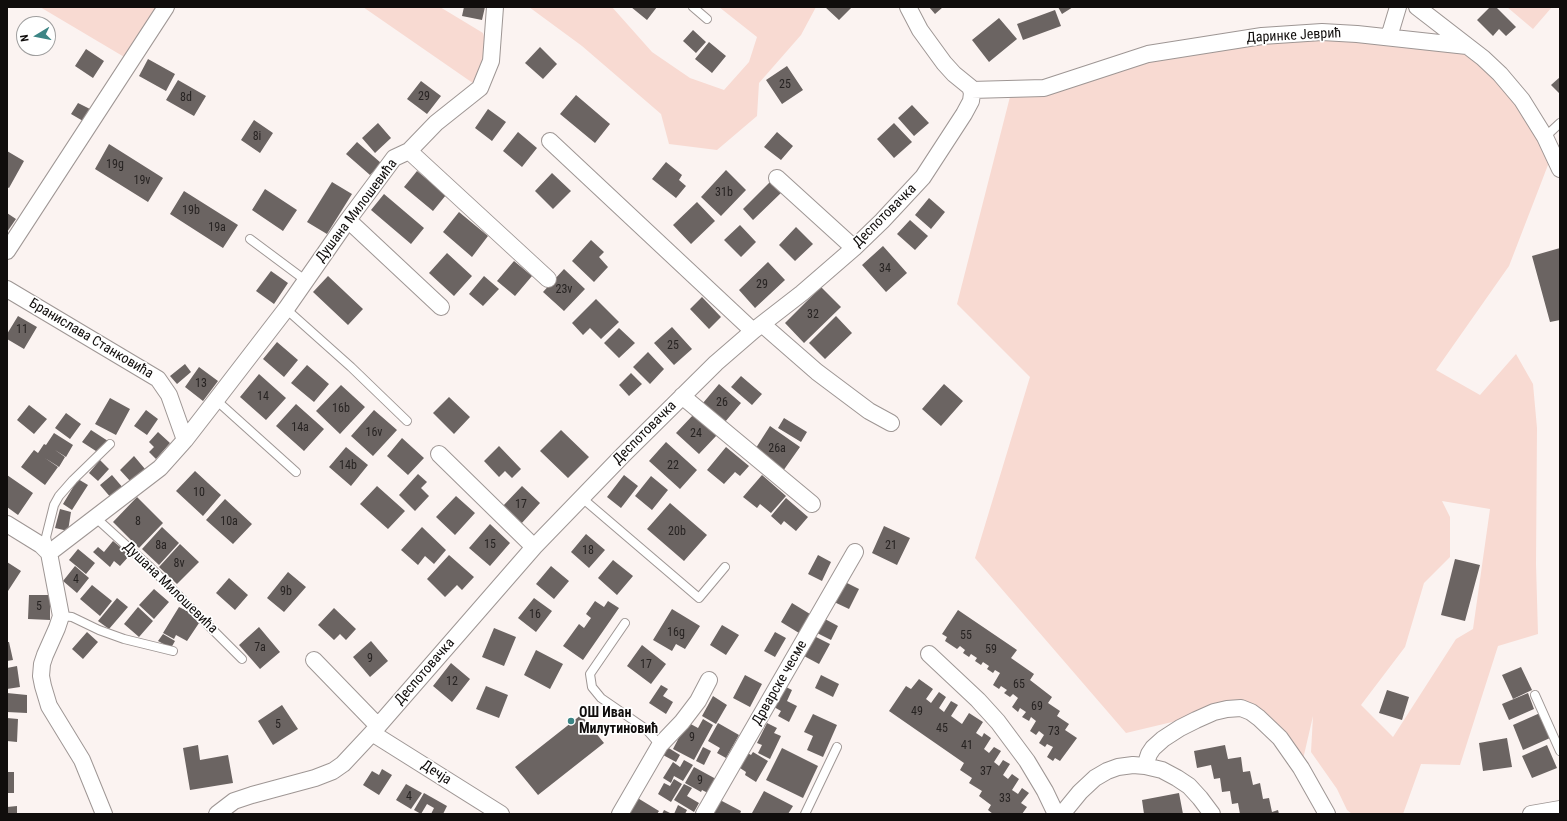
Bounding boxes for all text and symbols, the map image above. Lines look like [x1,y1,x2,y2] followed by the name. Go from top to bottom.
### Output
[16,16,56,56] north arrow
[1246,25,1342,47] street label: Даринке Јеврић
[18,34,32,42] text: N
[779,78,791,92] house number: 25
[418,90,430,104] house number: 29
[180,91,192,105] house number: 8d
[253,130,261,144] house number: 8i
[313,156,401,266] street label: Душана Милошевића
[106,158,124,172] house number: 19g
[134,174,150,188] house number: 19v
[850,181,920,251] street label: Деспотовачка
[715,186,733,200] house number: 31b
[182,204,200,218] house number: 19b
[208,221,226,235] house number: 19a
[879,262,891,276] house number: 34
[756,278,768,292] house number: 29
[556,283,572,297] house number: 23v
[26,295,156,383] street label: Бранислава Станковића
[807,308,819,322] house number: 32
[16,323,28,337] house number: 11
[667,339,679,353] house number: 25
[195,377,207,391] house number: 13
[257,390,269,404] house number: 14
[716,396,728,410] house number: 26
[610,398,680,468] street label: Деспотовачка
[332,402,350,416] house number: 16b
[291,421,309,435] house number: 14a
[366,426,382,440] house number: 16v
[690,427,702,441] house number: 24
[768,442,786,456] house number: 26a
[339,459,357,473] house number: 14b
[667,459,679,473] house number: 22
[193,486,205,500] house number: 10
[515,498,527,512] house number: 17
[135,515,141,529] house number: 8
[220,515,238,529] house number: 10a
[668,525,686,539] house number: 20b
[484,538,496,552] house number: 15
[119,539,221,637] street label: Душана Милошевића
[155,539,167,553] house number: 8a
[885,539,897,553] house number: 21
[582,544,594,558] house number: 18
[173,557,185,571] house number: 8v
[73,573,79,587] house number: 4
[280,585,292,599] house number: 9b
[36,600,42,614] house number: 5
[529,608,541,622] house number: 16
[667,626,685,640] house number: 16g
[960,629,972,643] house number: 55
[391,635,459,709] street label: Деспотовачка
[749,638,811,728] street label: Дрварске чесме
[254,641,266,655] house number: 7a
[985,643,997,657] house number: 59
[367,652,373,666] house number: 9
[640,658,652,672] house number: 17
[446,675,458,689] house number: 12
[1013,678,1025,692] house number: 65
[1031,700,1043,714] house number: 69
[579,705,658,738] place label: ОШ Иван Милутиновић
[911,705,923,719] house number: 49
[566,716,576,726] marker: ОШ Иван Милутиновић
[275,718,281,732] house number: 5
[936,722,948,736] house number: 45
[1048,725,1060,739] house number: 73
[689,731,695,745] house number: 9
[961,739,973,753] house number: 41
[418,757,454,789] street label: Дечја
[980,765,992,779] house number: 37
[697,774,703,788] house number: 9
[406,790,412,804] house number: 4
[999,792,1011,806] house number: 33

